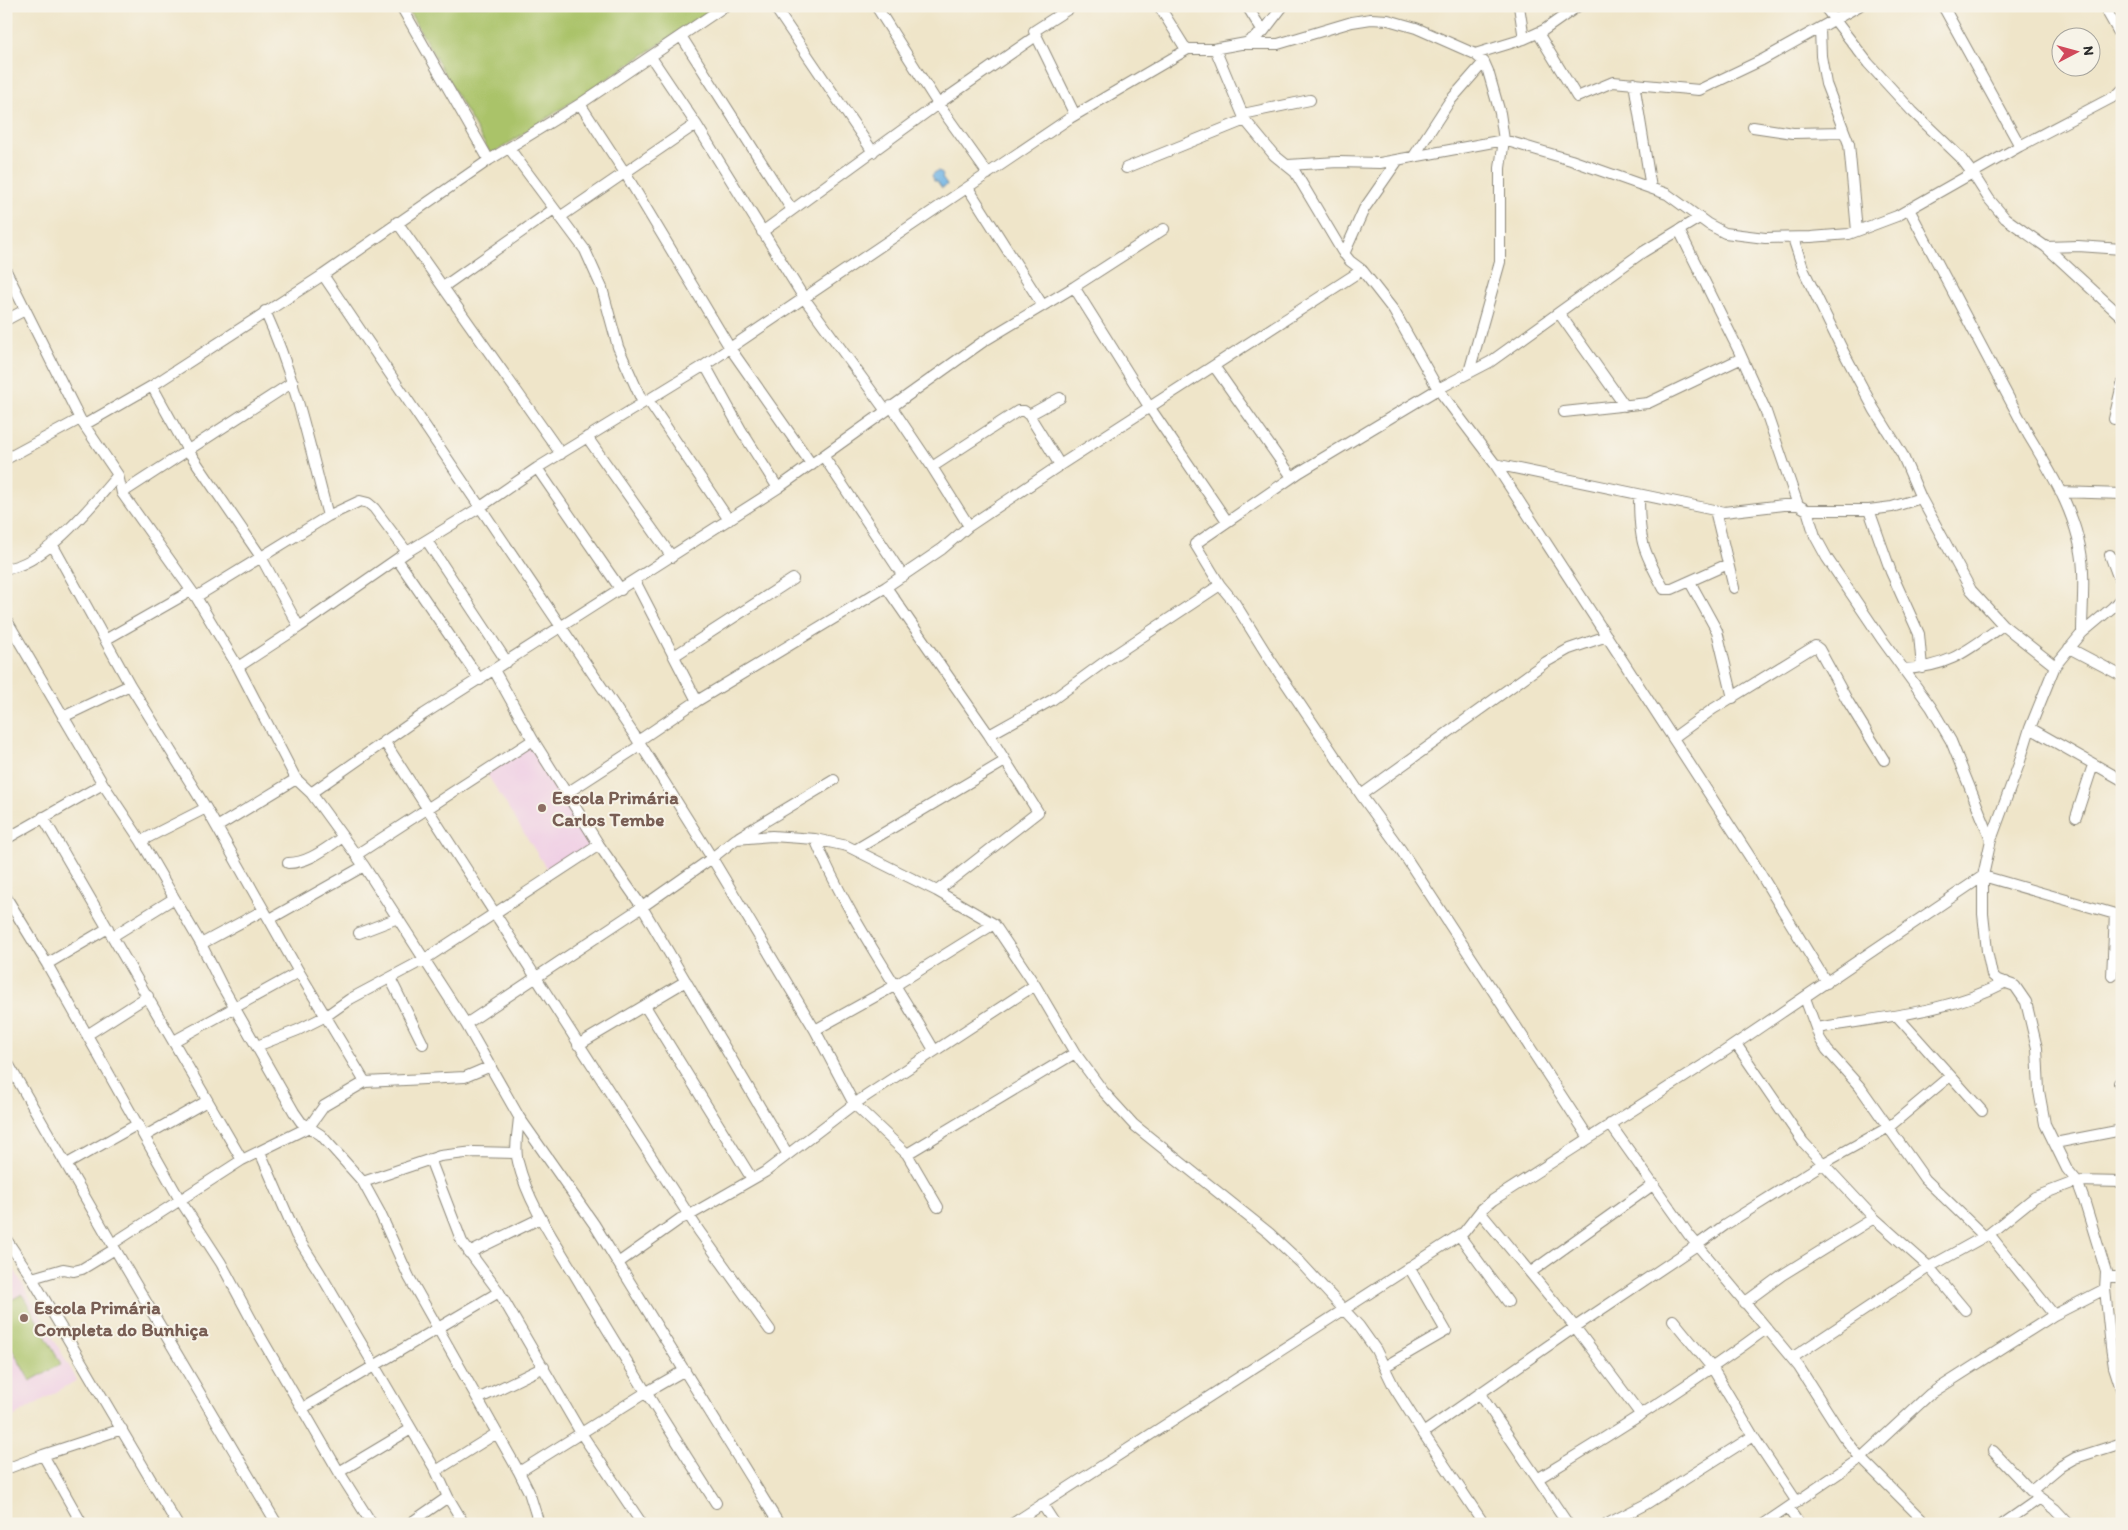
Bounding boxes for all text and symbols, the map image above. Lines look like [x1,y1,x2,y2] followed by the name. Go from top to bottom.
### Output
[2050,28,2100,78] north arrow
[2079,45,2097,56] text: N
[552,786,679,831] place label: Escola Primária Carlos Tembe
[536,802,548,814] marker: Escola Primária Carlos Tembe
[34,1296,210,1341] place label: Escola Primária Completa do Bunhiça
[18,1312,30,1324] marker: Escola Primária Completa do Bunhiça

